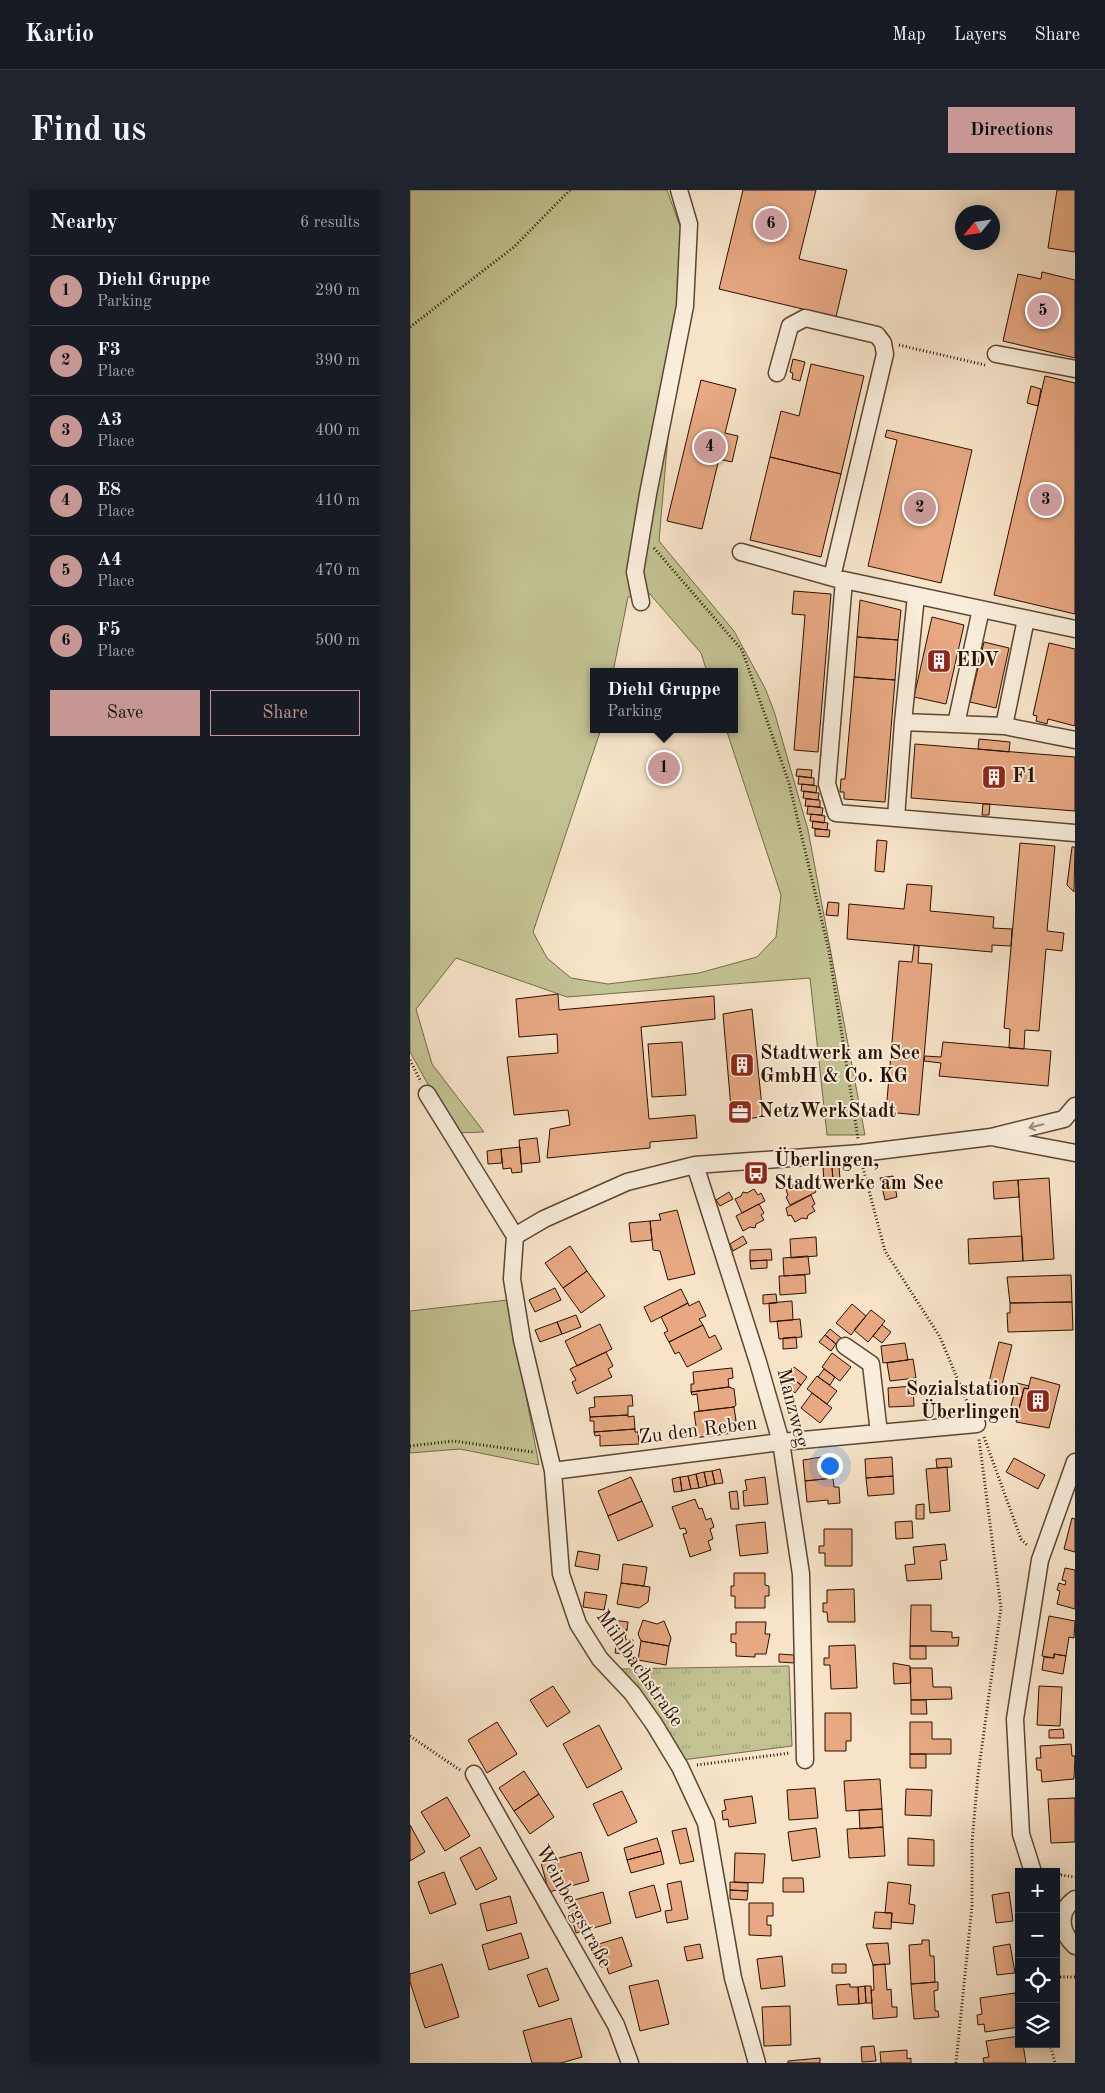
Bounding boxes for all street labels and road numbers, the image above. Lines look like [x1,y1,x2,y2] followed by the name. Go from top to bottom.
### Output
[773,1366,812,1450] street label: Manzweg
[638,1414,759,1448] street label: Zu den Reben
[592,1607,686,1731] street label: Mühlbachstraße
[531,1842,615,1972] street label: Weinbergstraße

